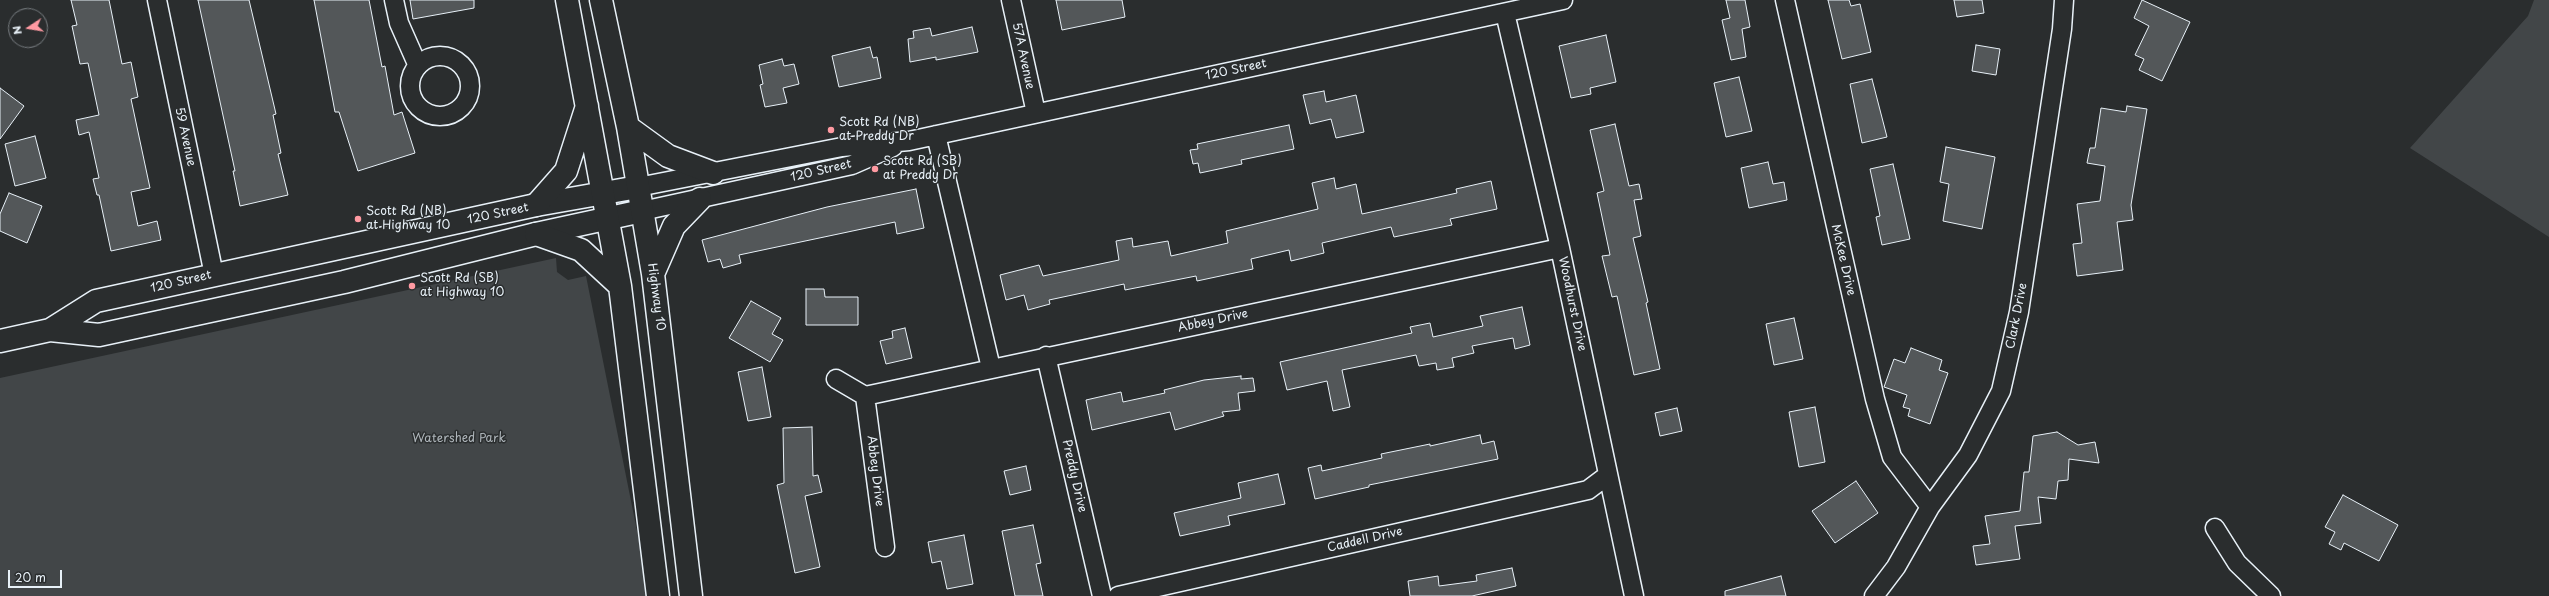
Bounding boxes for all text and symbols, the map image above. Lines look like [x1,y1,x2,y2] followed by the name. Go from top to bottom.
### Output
[8,8,48,48] north arrow
[1009,21,1037,91] street label: 57A Avenue
[8,24,26,36] text: N
[1204,56,1268,84] street label: 120 Street
[172,106,198,168] street label: 59 Avenue
[839,116,920,144] place label: Scott Rd (NB) at Preddy Dr
[826,125,836,135] marker: Scott Rd (NB) at Preddy Dr
[883,155,962,183] place label: Scott Rd (SB) at Preddy Dr
[789,157,853,185] street label: 120 Street
[870,164,880,174] marker: Scott Rd (SB) at Preddy Dr
[466,200,530,228] street label: 120 Street
[366,205,450,233] place label: Scott Rd (NB) at Highway 10
[353,214,363,224] marker: Scott Rd (NB) at Highway 10
[1828,223,1858,297] street label: McKee Drive
[1555,255,1589,353] street label: Woodhurst Drive
[644,262,668,332] street label: Highway 10
[149,268,213,296] street label: 120 Street
[420,272,504,300] place label: Scott Rd (SB) at Highway 10
[407,281,417,291] marker: Scott Rd (SB) at Highway 10
[2004,282,2030,350] street label: Clark Drive
[1177,307,1249,335] street label: Abbey Drive
[412,432,506,446] park label: Watershed Park
[864,435,886,507] street label: Abbey Drive
[1059,438,1089,514] street label: Preddy Drive
[1326,524,1404,556] street label: Caddell Drive
[10,562,64,588] scale bar
[15,568,46,586] text: 20 m

